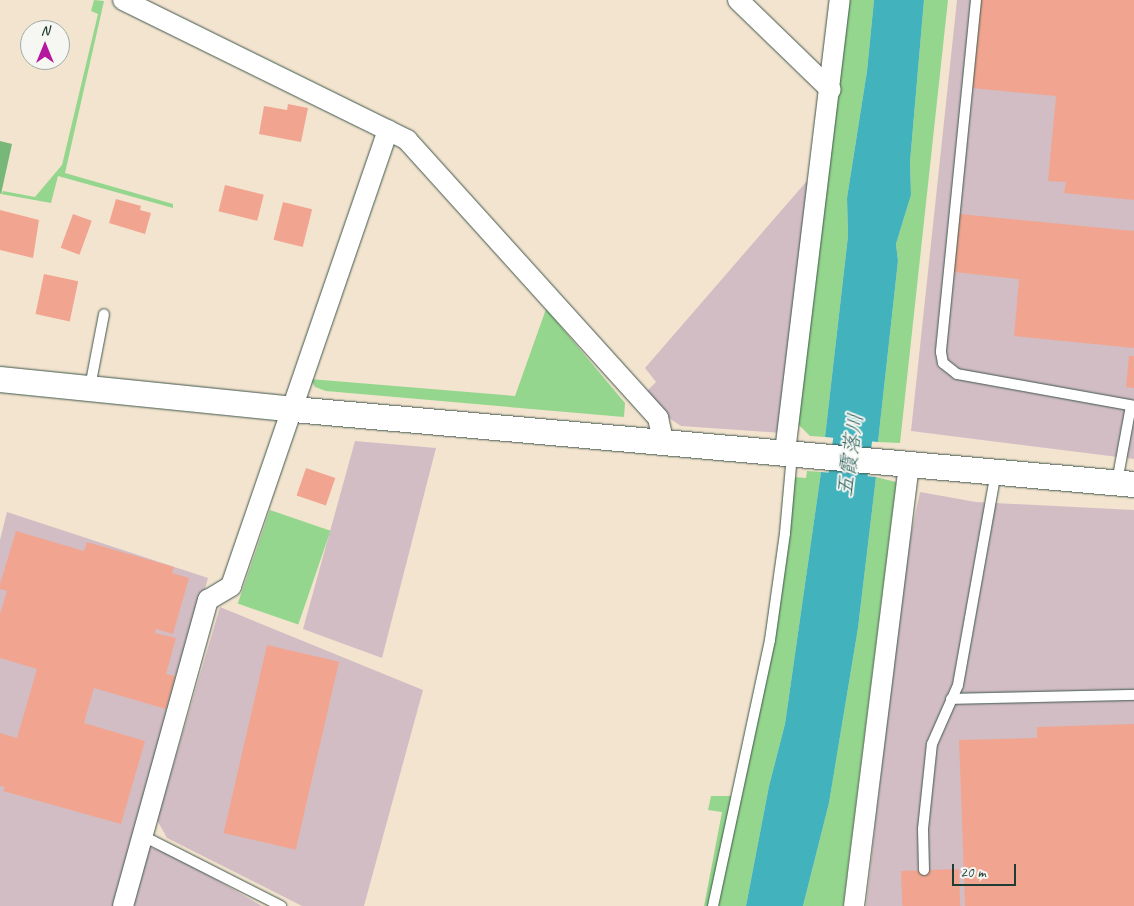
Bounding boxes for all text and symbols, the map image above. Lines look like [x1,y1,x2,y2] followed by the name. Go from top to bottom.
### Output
[20,20,70,70] north arrow
[41,22,49,39] text: N
[832,412,868,498] water label: 五霞落川
[954,854,1018,886] scale bar
[960,863,986,882] text: 20 m

